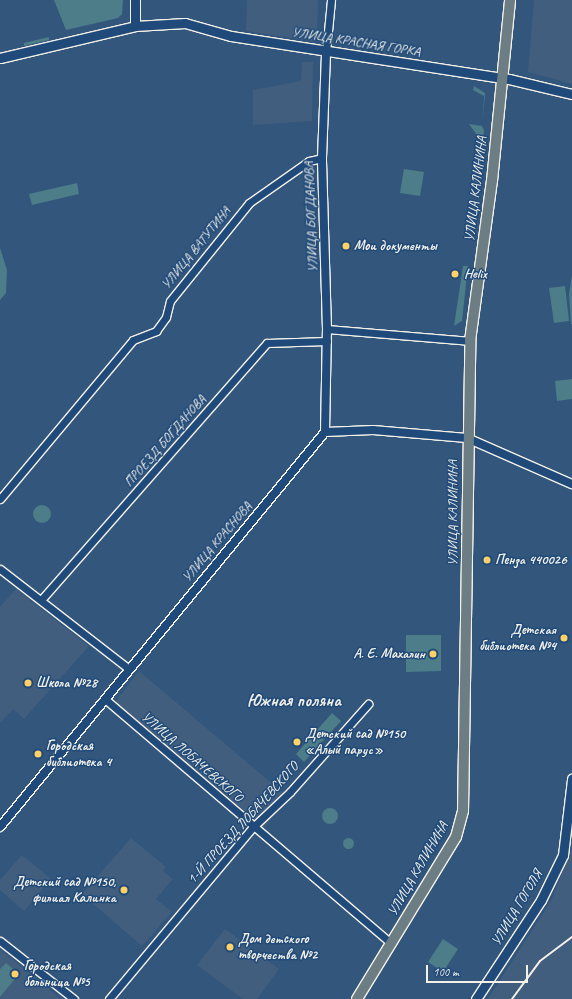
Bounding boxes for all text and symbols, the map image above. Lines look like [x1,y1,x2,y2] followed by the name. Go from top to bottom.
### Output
[290,24,422,60] street label: УЛИЦА КРАСНАЯ ГОРКА
[461,136,491,242] street label: УЛИЦА КАЛИНИНА
[301,161,321,273] street label: УЛИЦА БОГДАНОВА
[157,203,235,293] street label: УЛИЦА ВАТУТИНА
[354,238,437,254] place label: Мои документы
[341,241,351,251] marker: Мои документы
[464,266,487,282] place label: Helix
[449,268,461,280] marker: Helix
[120,391,210,491] street label: ПРОЕЗД БОГДАНОВА
[445,460,461,566] street label: УЛИЦА КАЛИНИНА
[179,498,255,586] street label: УЛИЦА КРАСНОВА
[495,552,567,568] place label: Пенза 440026
[482,555,492,565] marker: Пенза 440026
[479,622,556,654] place label: Детская библиотека №4
[559,633,569,643] marker: Детская библиотека №4
[353,646,425,662] place label: А. Е. Махалин
[428,649,438,659] marker: А. Е. Махалин
[36,675,97,691] place label: Школа №28
[23,678,33,688] marker: Школа №28
[248,689,340,711] district label: Южная поляна
[138,708,246,806] street label: УЛИЦА ЛОБАЧЕВСКОГО
[305,726,405,758] place label: Детский сад №150 «Алый парус»
[292,737,302,747] marker: Детский сад №150 «Алый парус»
[46,738,111,770] place label: Городская библиотека 4
[33,749,43,759] marker: Городская библиотека 4
[184,758,302,888] street label: 1-Й ПРОЕЗД ЛОБАЧЕВСКОГО
[384,819,452,919] street label: УЛИЦА КАЛИНИНА
[488,867,546,949] street label: УЛИЦА ГОГОЛЯ
[13,874,116,906] place label: Детский сад №150, филиал Калинка
[119,885,129,895] marker: Детский сад №150, филиал Калинка
[238,931,317,964] place label: Дом детского творчества №2
[225,942,235,952] marker: Дом детского творчества №2
[428,957,530,983] scale bar
[24,958,90,990] place label: Городская больница №5
[433,964,459,980] text: 100 m
[9,968,21,980] marker: Городская больница №5

